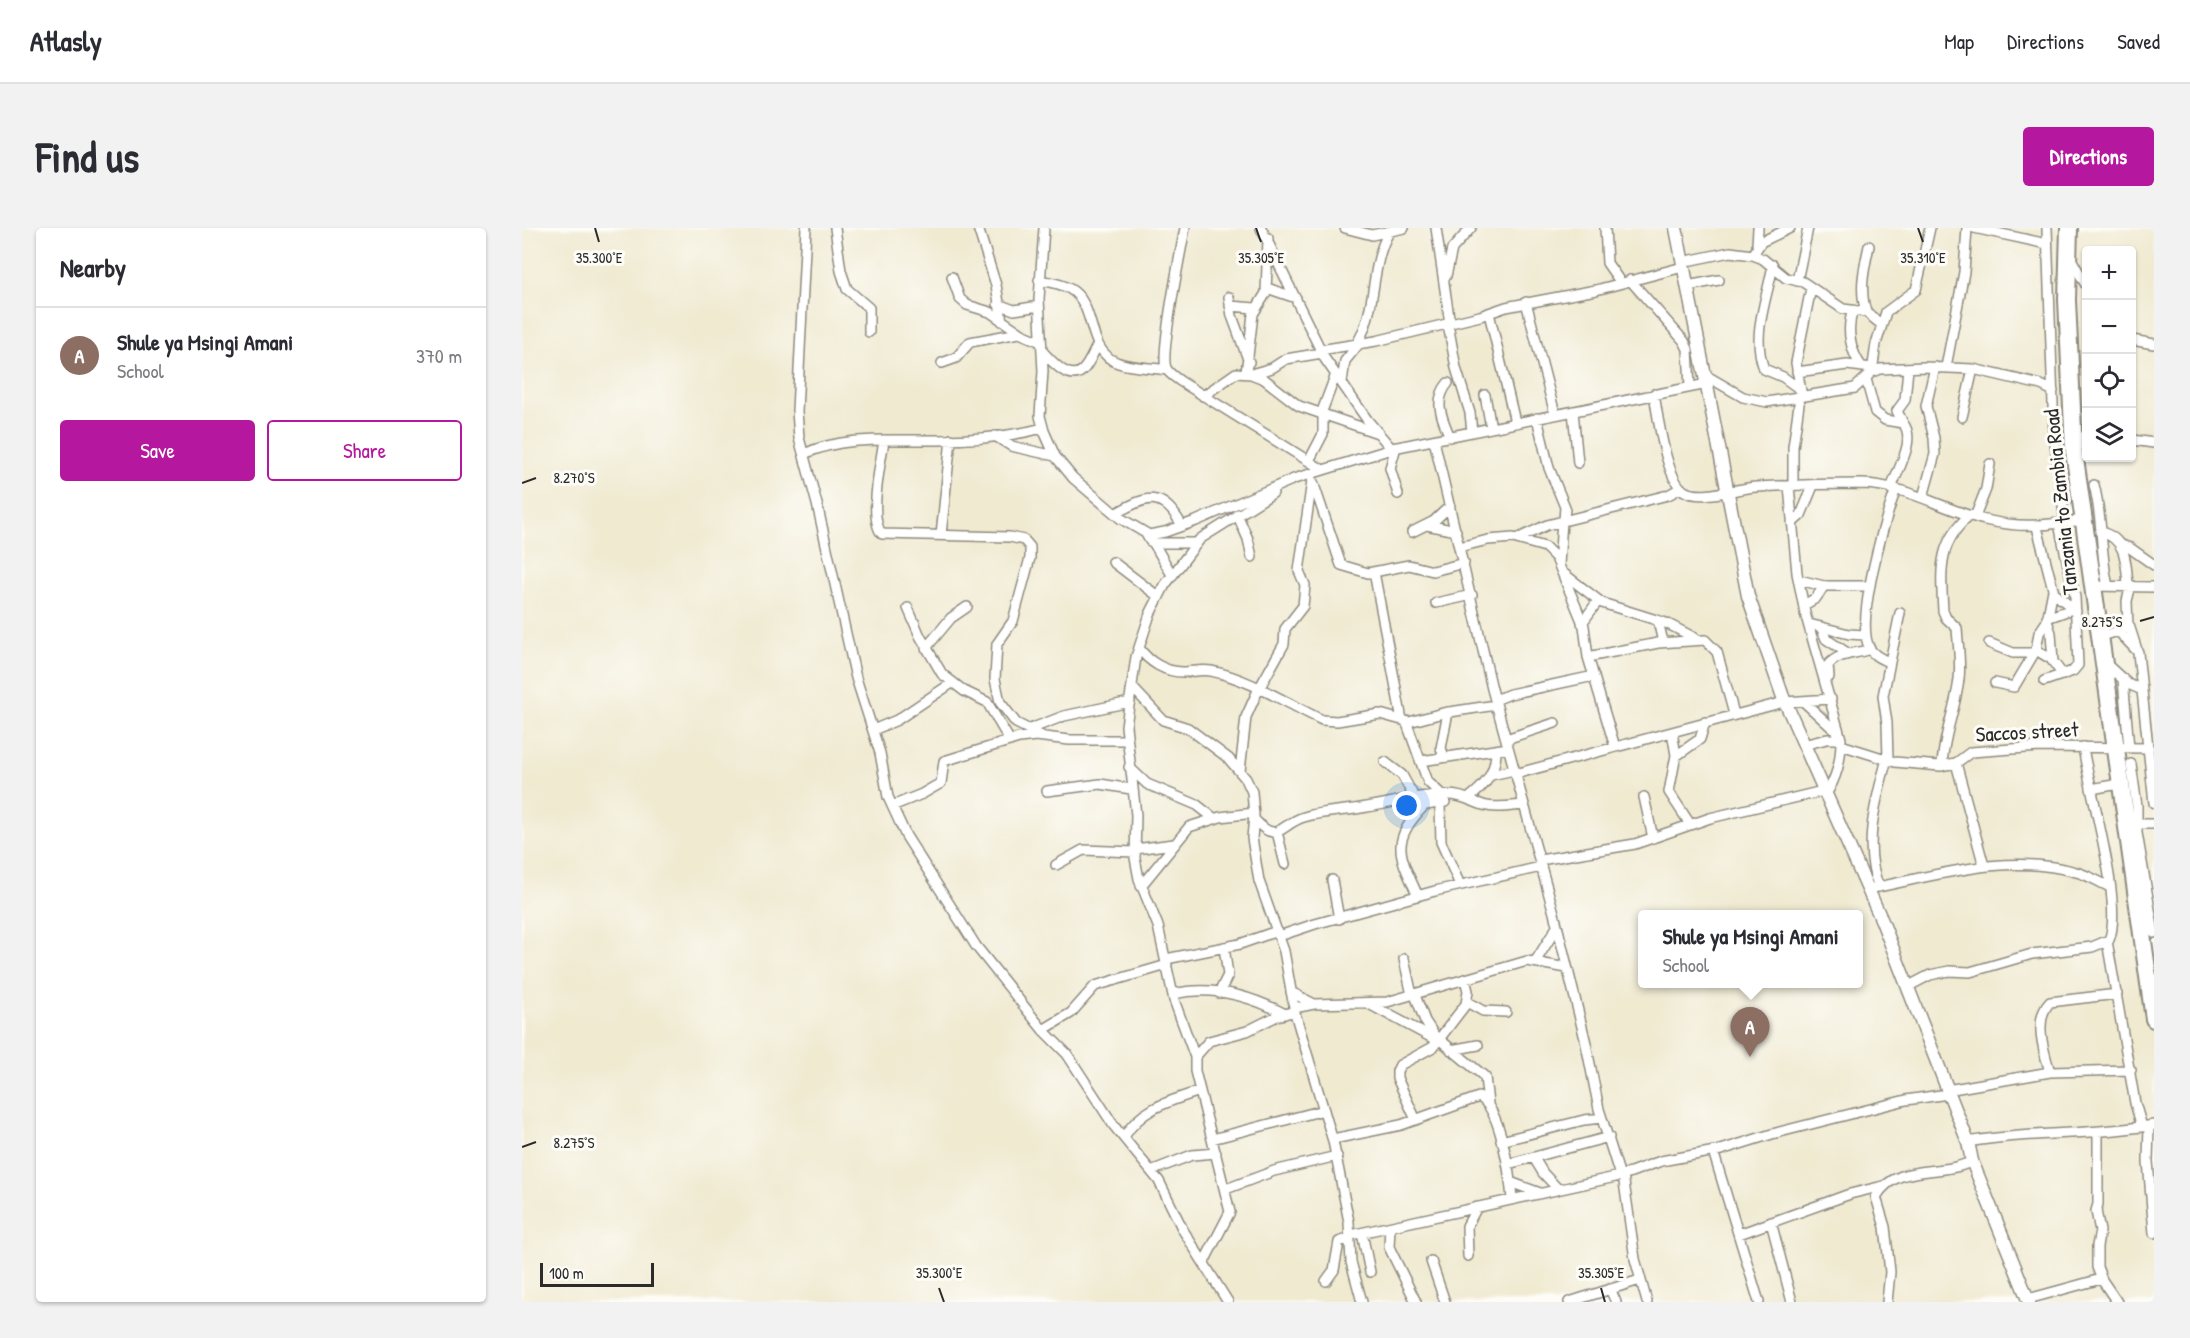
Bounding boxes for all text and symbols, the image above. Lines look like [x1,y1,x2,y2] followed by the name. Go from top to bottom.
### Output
[30,22,102,60] text: Atlasly
[1944,27,1974,56] text: Map
[2007,27,2084,56] text: Directions
[2117,27,2160,56] text: Saved
[2023,127,2154,186] button: Directions
[36,128,139,185] text: Find us
[2082,246,2136,462] map controls
[2082,246,2136,300] button: +
[576,247,623,268] text: 35.300°E
[1238,247,1284,268] text: 35.305°E
[1900,247,1946,268] text: 35.310°E
[60,250,126,285] text: Nearby
[2082,300,2136,354] button: −
[117,327,293,357] text: Shule ya Msingi Amani
[75,342,84,369] text: A
[416,342,462,369] text: 370 m
[2082,354,2136,408] button: locate
[117,357,164,384] text: School
[2036,408,2085,596] street label: Tanzania to Zambia Road
[2082,408,2136,462] button: layers
[60,420,255,481] button: Save
[267,420,462,481] button: Share
[553,467,595,488] text: 8.270°S
[2082,611,2123,632] text: 8.275°S
[1975,714,2080,749] street label: Saccos street
[1392,791,1421,820] your location
[1638,910,1863,988] popup
[1662,921,1839,951] text: Shule ya Msingi Amani
[1662,951,1709,978] text: School
[1730,1008,1770,1057] pin: A
[554,1132,595,1153] text: 8.275°S
[540,1260,654,1288] scale bar
[549,1262,584,1284] text: 100 m
[916,1262,963,1283] text: 35.300°E
[1578,1262,1624,1283] text: 35.305°E

